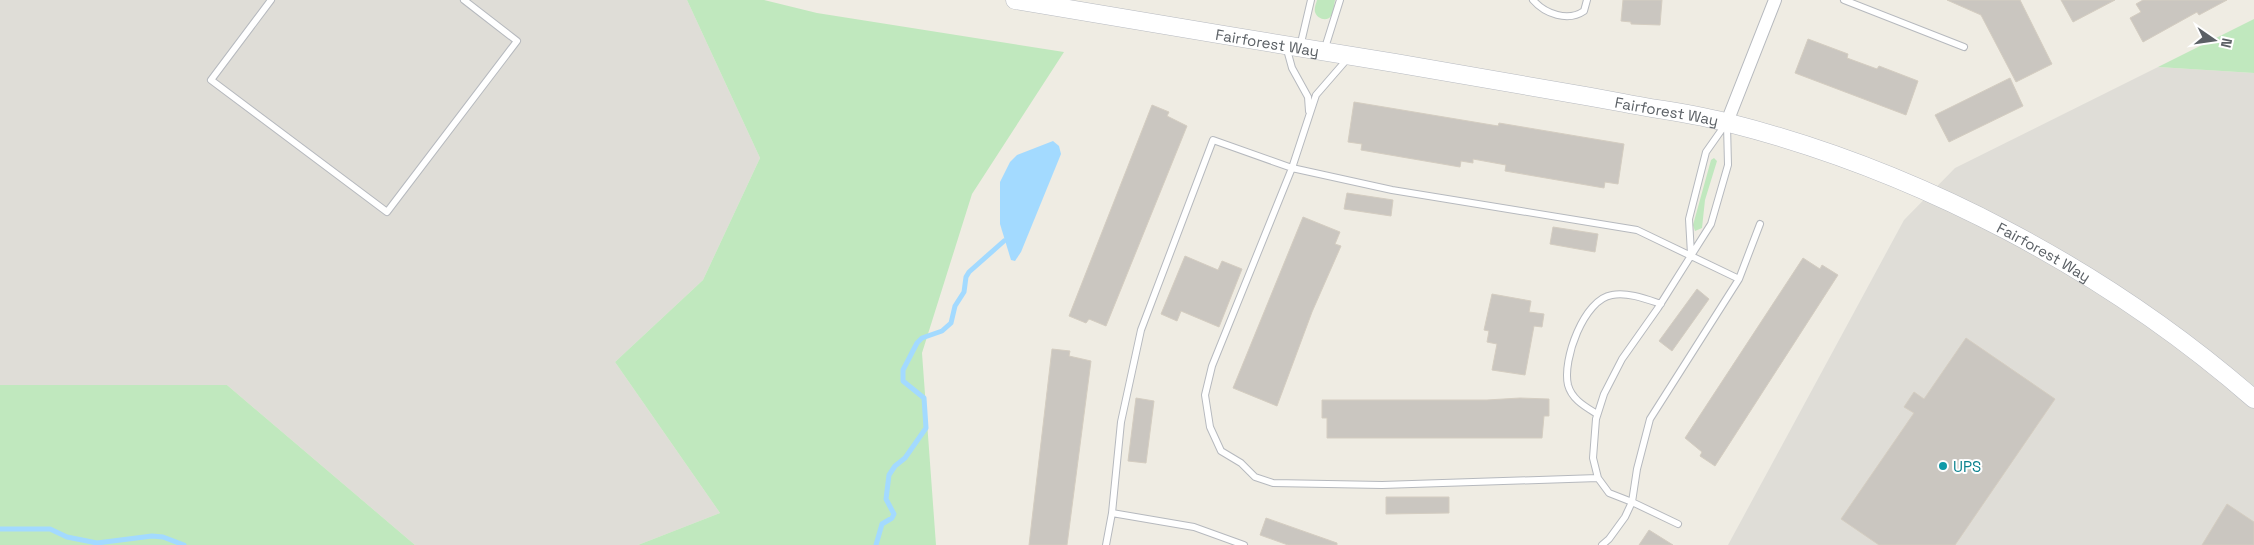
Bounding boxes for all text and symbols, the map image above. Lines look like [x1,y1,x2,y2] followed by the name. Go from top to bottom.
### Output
[2189,15,2239,65] north arrow
[1214,24,1321,60] street label: Fairforest Way
[2217,36,2236,50] text: N
[1613,92,1720,130] street label: Fairforest Way
[1994,218,2095,286] street label: Fairforest Way
[1953,457,1981,476] place label: UPS
[1937,460,1949,472] marker: UPS

